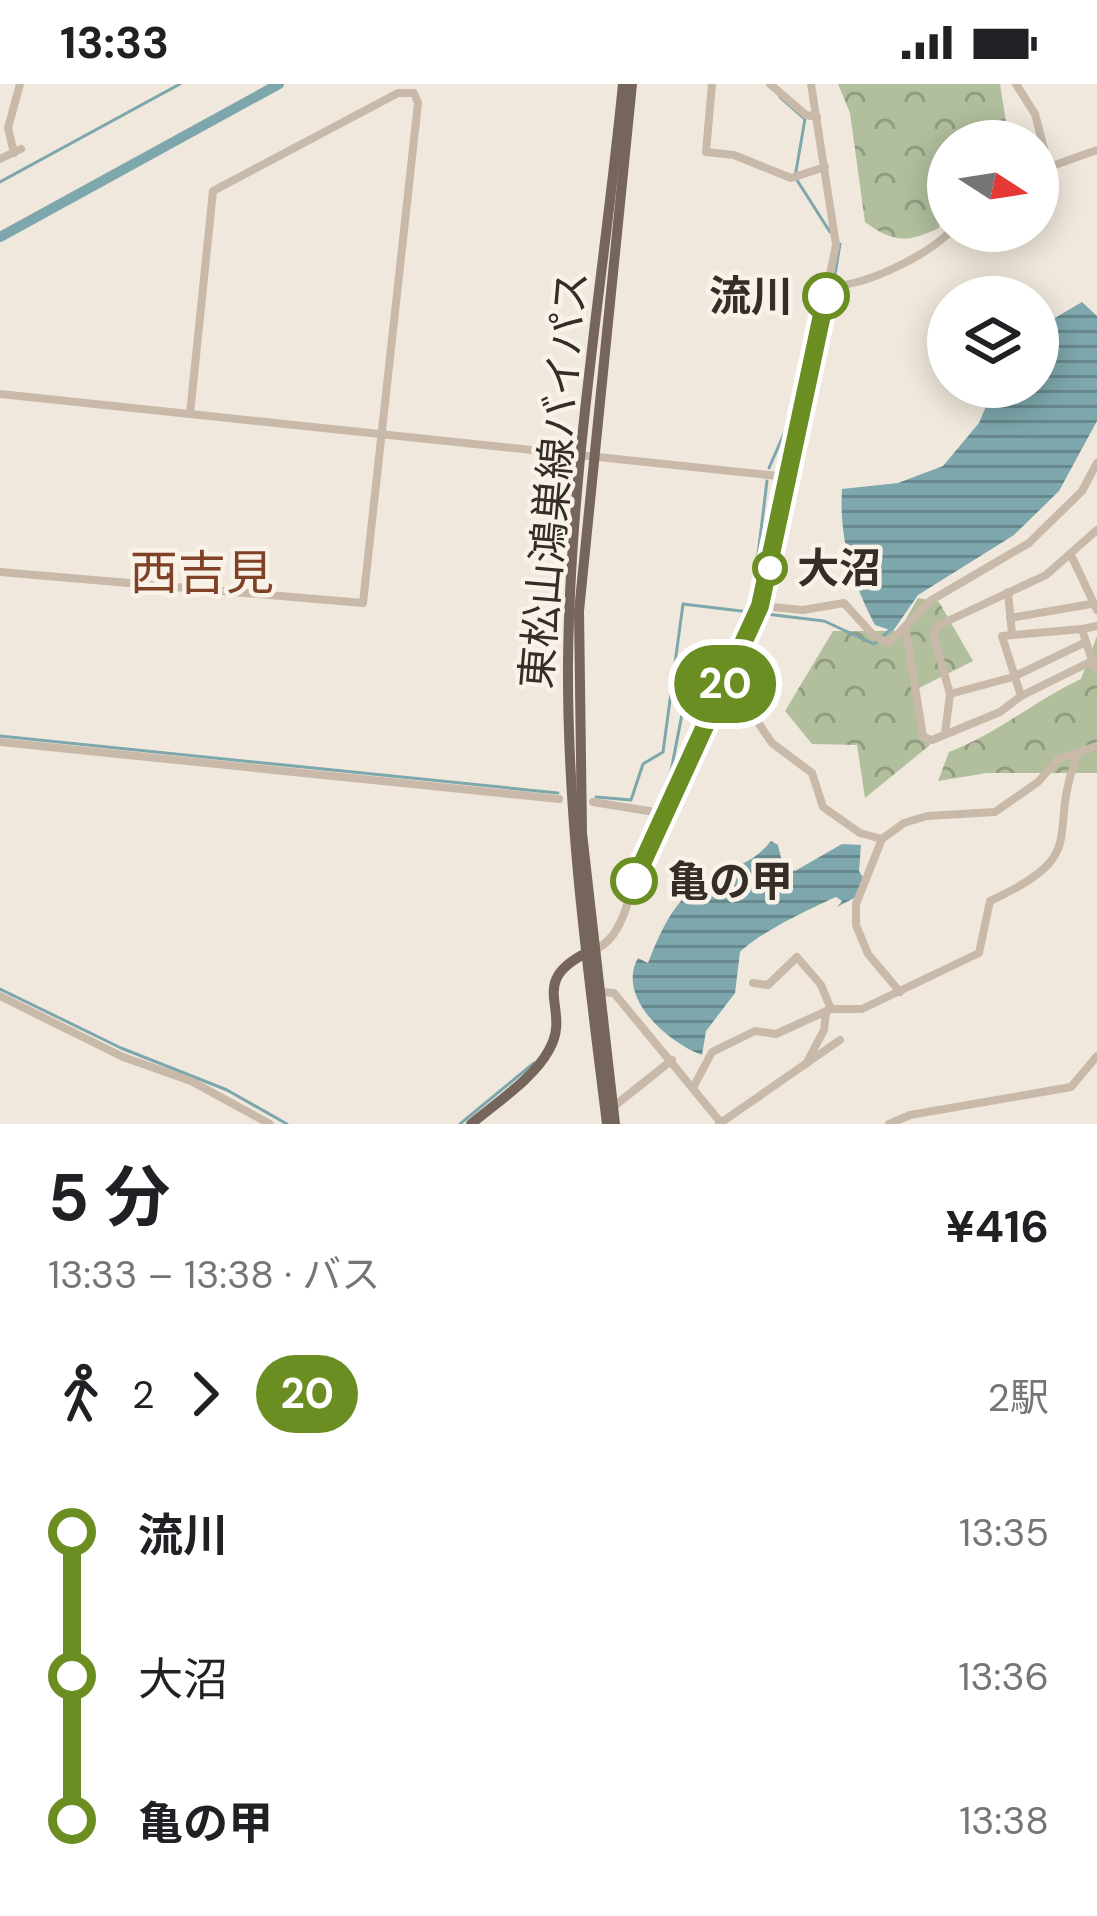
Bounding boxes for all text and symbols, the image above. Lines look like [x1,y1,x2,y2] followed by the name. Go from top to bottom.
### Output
[60,13,169,72] text: 13:33
[927,120,1059,252] north arrow
[927,120,1059,408] map controls
[508,269,600,691] street label: 東松山鴻巣線バイパス
[709,269,793,324] place label: 流川
[804,274,848,318] marker: 流川
[927,276,1059,408] button: layers
[797,541,881,596] place label: 大沼
[130,542,274,605] district label: 西吉見
[754,552,786,584] marker: 大沼
[671,645,779,723] line badge: 20
[698,656,752,711] text: 20
[667,854,793,909] place label: 亀の甲
[612,859,656,903] marker: 亀の甲
[48,1155,171,1240] text: 5 分
[946,1197,1049,1256] text: ¥416
[48,1249,380,1300] text: 13:33 – 13:38 · バス
[48,1361,114,1427] icon: walk
[172,1361,238,1427] icon: forward
[280,1366,334,1421] text: 20
[132,1369,154,1420] text: 2
[988,1372,1049,1423] text: 2駅
[138,1506,228,1565] text: 流川
[959,1507,1049,1558] text: 13:35
[138,1650,228,1709] text: 大沼
[958,1651,1049,1702] text: 13:36
[138,1794,273,1853] text: 亀の甲
[959,1795,1049,1846] text: 13:38

